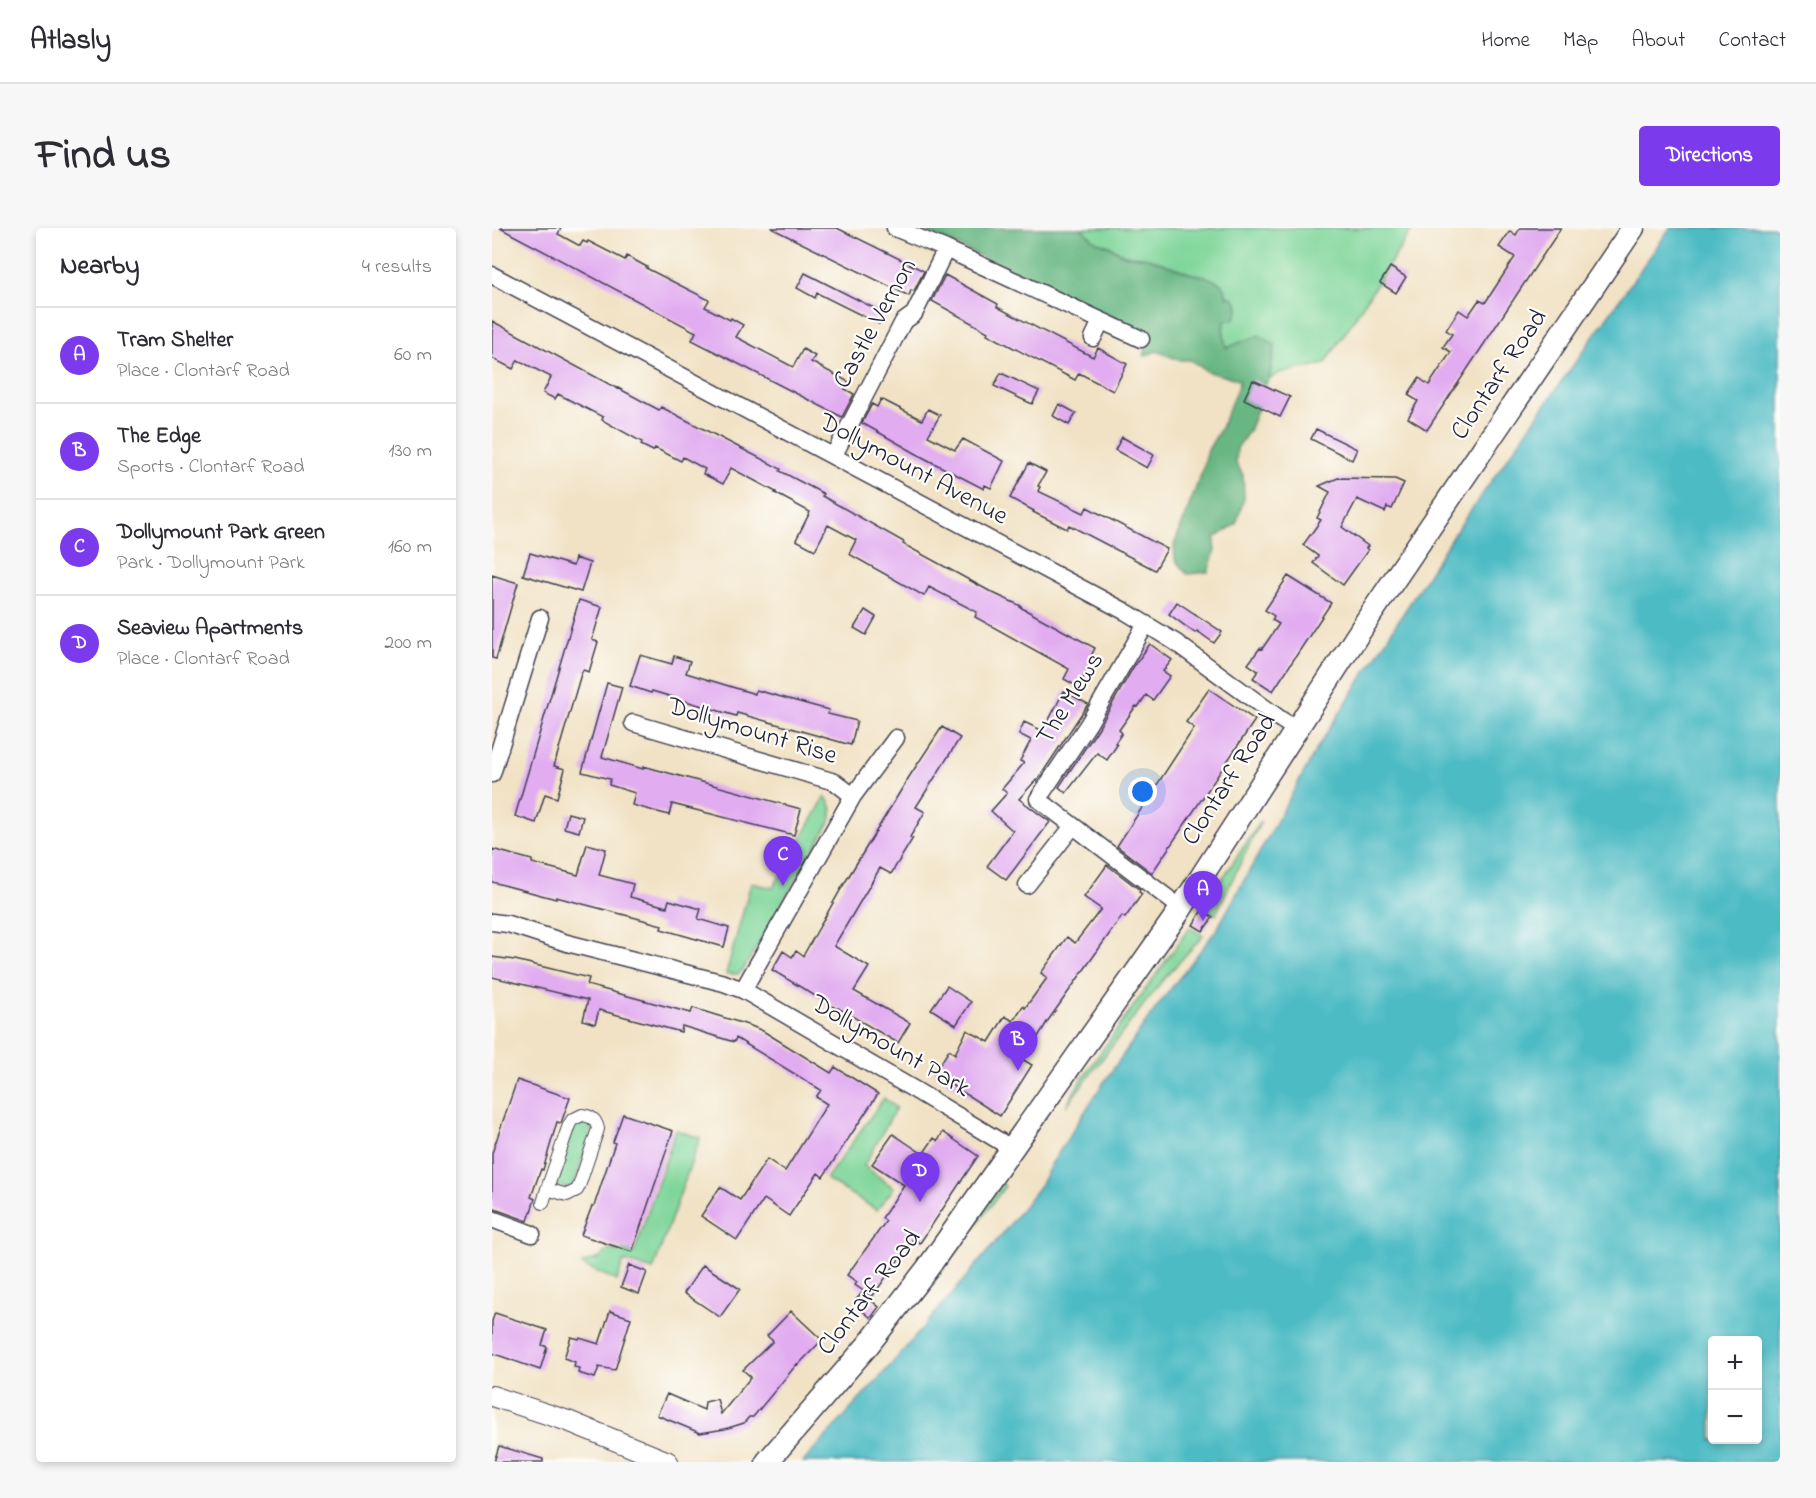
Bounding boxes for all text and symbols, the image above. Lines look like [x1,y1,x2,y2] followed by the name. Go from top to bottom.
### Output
[30,21,111,62] text: Atlasly
[1481,26,1530,56] text: Home
[1563,26,1598,56] text: Map
[1631,26,1685,56] text: About
[1718,26,1786,56] text: Contact
[36,126,171,187] text: Find us
[1639,126,1780,186] button: Directions
[60,248,139,286] text: Nearby
[825,252,927,396] street label: Castle Vernon
[362,253,432,282] text: 4 results
[1442,301,1558,448] street label: Clontarf Road
[117,325,233,357] text: Tram Shelter
[73,341,86,370] text: A
[394,341,432,370] text: 60 m
[117,357,290,386] text: Place · Clontarf Road
[811,404,1015,536] street label: Dollymount Avenue
[117,421,201,453] text: The Edge
[73,437,86,466] text: B
[388,437,432,466] text: 130 m
[117,453,305,482] text: Sports · Clontarf Road
[117,517,325,549] text: Dollymount Park Green
[74,533,85,562] text: C
[388,533,432,562] text: 160 m
[117,549,305,578] text: Park · Dollymount Park
[117,613,303,645] text: Seaview Apartments
[72,629,87,658] text: D
[384,629,432,658] text: 200 m
[117,645,290,674] text: Place · Clontarf Road
[1028,645,1114,753] street label: The Mews
[662,688,842,776] street label: Dollymount Rise
[1173,706,1287,854] street label: Clontarf Road
[1128,777,1157,806] your location
[764,836,802,886] pin: C
[1184,872,1222,921] pin: A
[802,985,977,1108] street label: Dollymount Park
[998,1022,1038,1071] pin: B
[900,1152,940,1202] pin: D
[809,1222,932,1364] street label: Clontarf Road
[1708,1336,1762,1444] map controls
[1708,1336,1762,1390] button: +
[1708,1390,1762,1444] button: −

